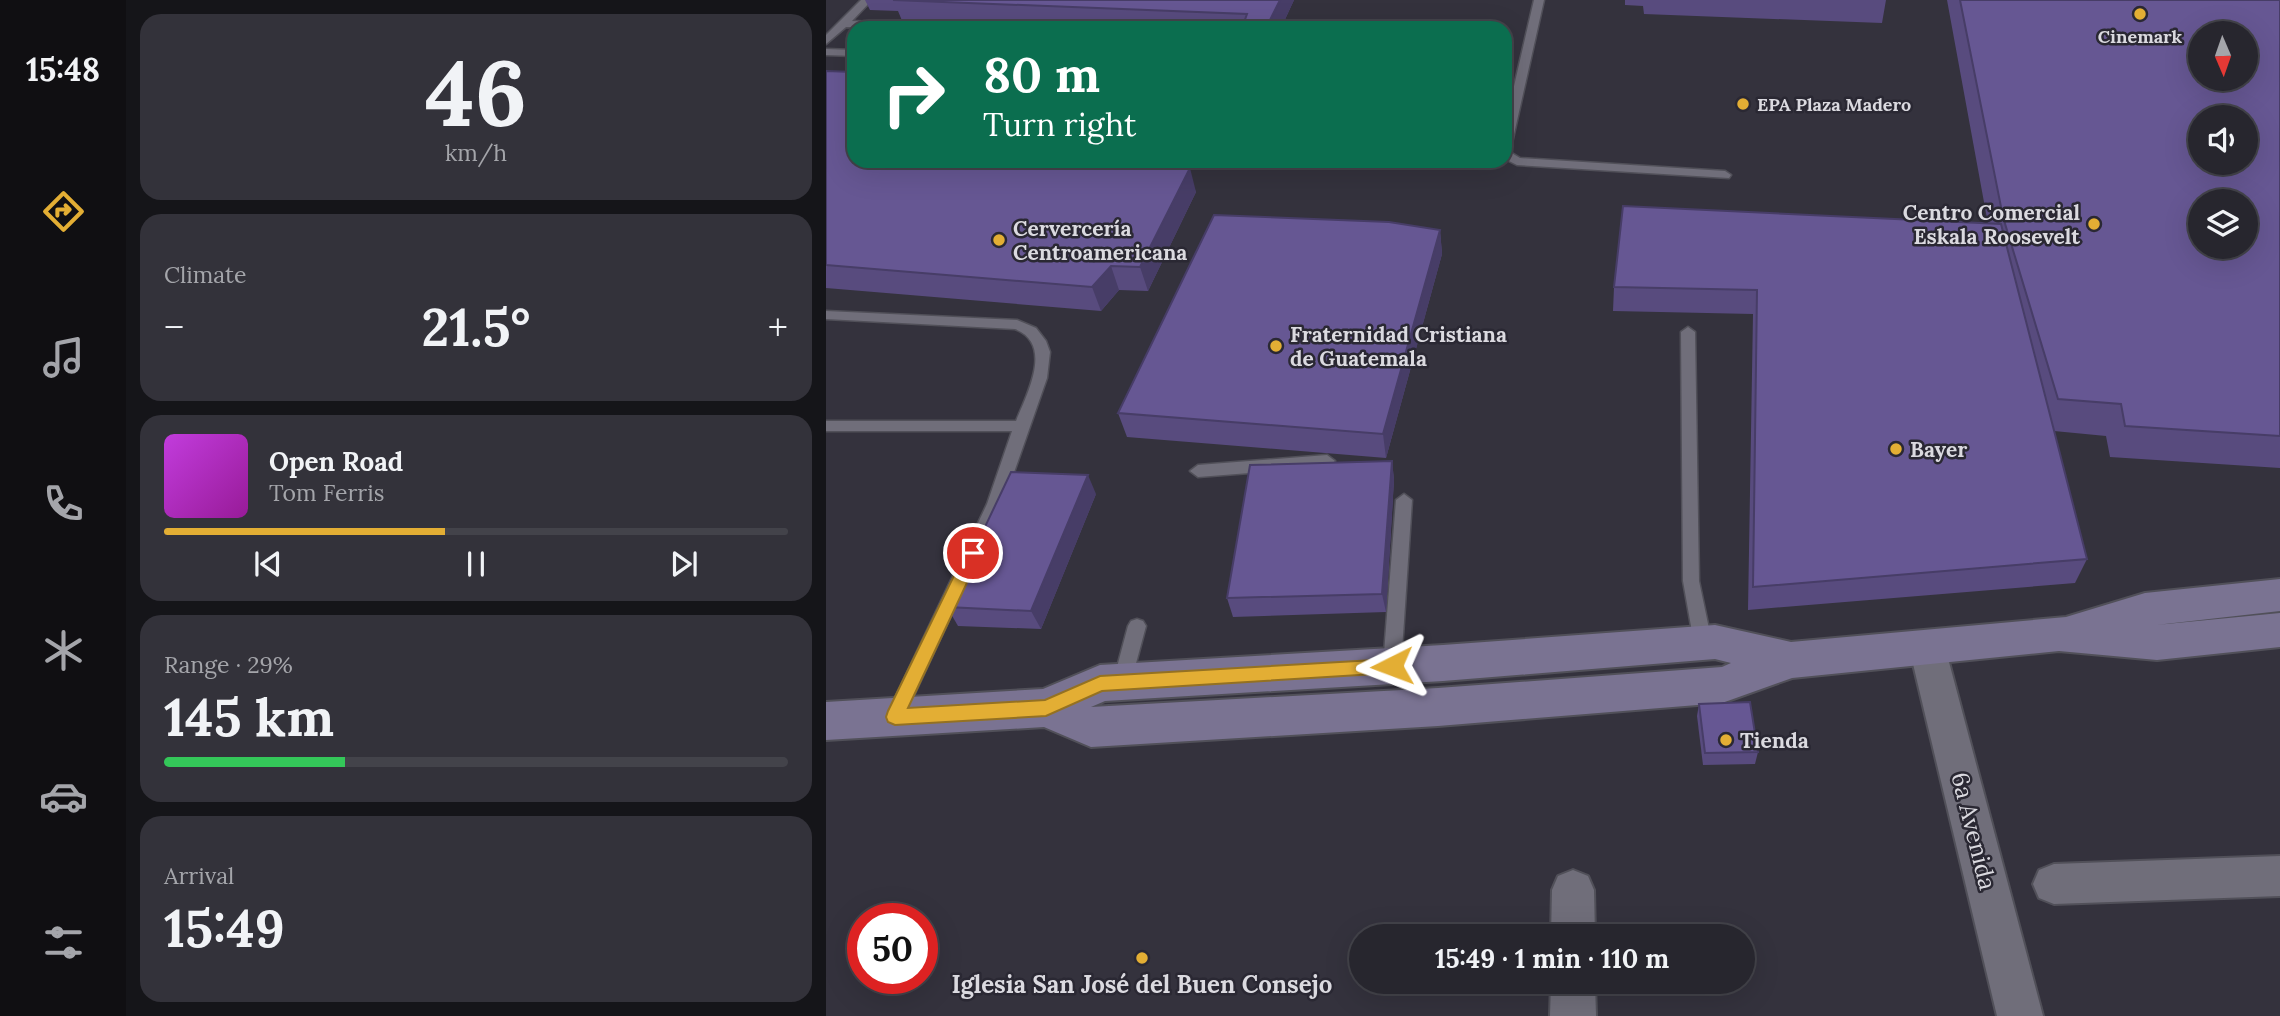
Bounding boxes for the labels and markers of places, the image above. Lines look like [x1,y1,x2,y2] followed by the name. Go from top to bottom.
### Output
[2132,6,2148,22] marker: Cinemark
[2098,25,2183,48] place label: Cinemark
[1757,93,1911,116] place label: EPA Plaza Madero
[1735,96,1751,112] marker: EPA Plaza Madero
[1903,199,2080,250] place label: Centro Comercial Eskala Roosevelt
[1013,215,1187,266] place label: Cervercería Centroamericana
[2086,216,2102,232] marker: Centro Comercial Eskala Roosevelt
[991,232,1007,248] marker: Cervercería Centroamericana
[1290,321,1507,372] place label: Fraternidad Cristiana de Guatemala
[1268,338,1284,354] marker: Fraternidad Cristiana de Guatemala
[1910,436,1967,463] place label: Bayer
[1888,441,1904,457] marker: Bayer
[943,523,1003,583] pin
[1740,727,1809,754] place label: Tienda
[1718,732,1734,748] marker: Tienda
[1134,950,1150,966] marker: Iglesia San José del Buen Consejo
[952,969,1332,1000] place label: Iglesia San José del Buen Consejo

